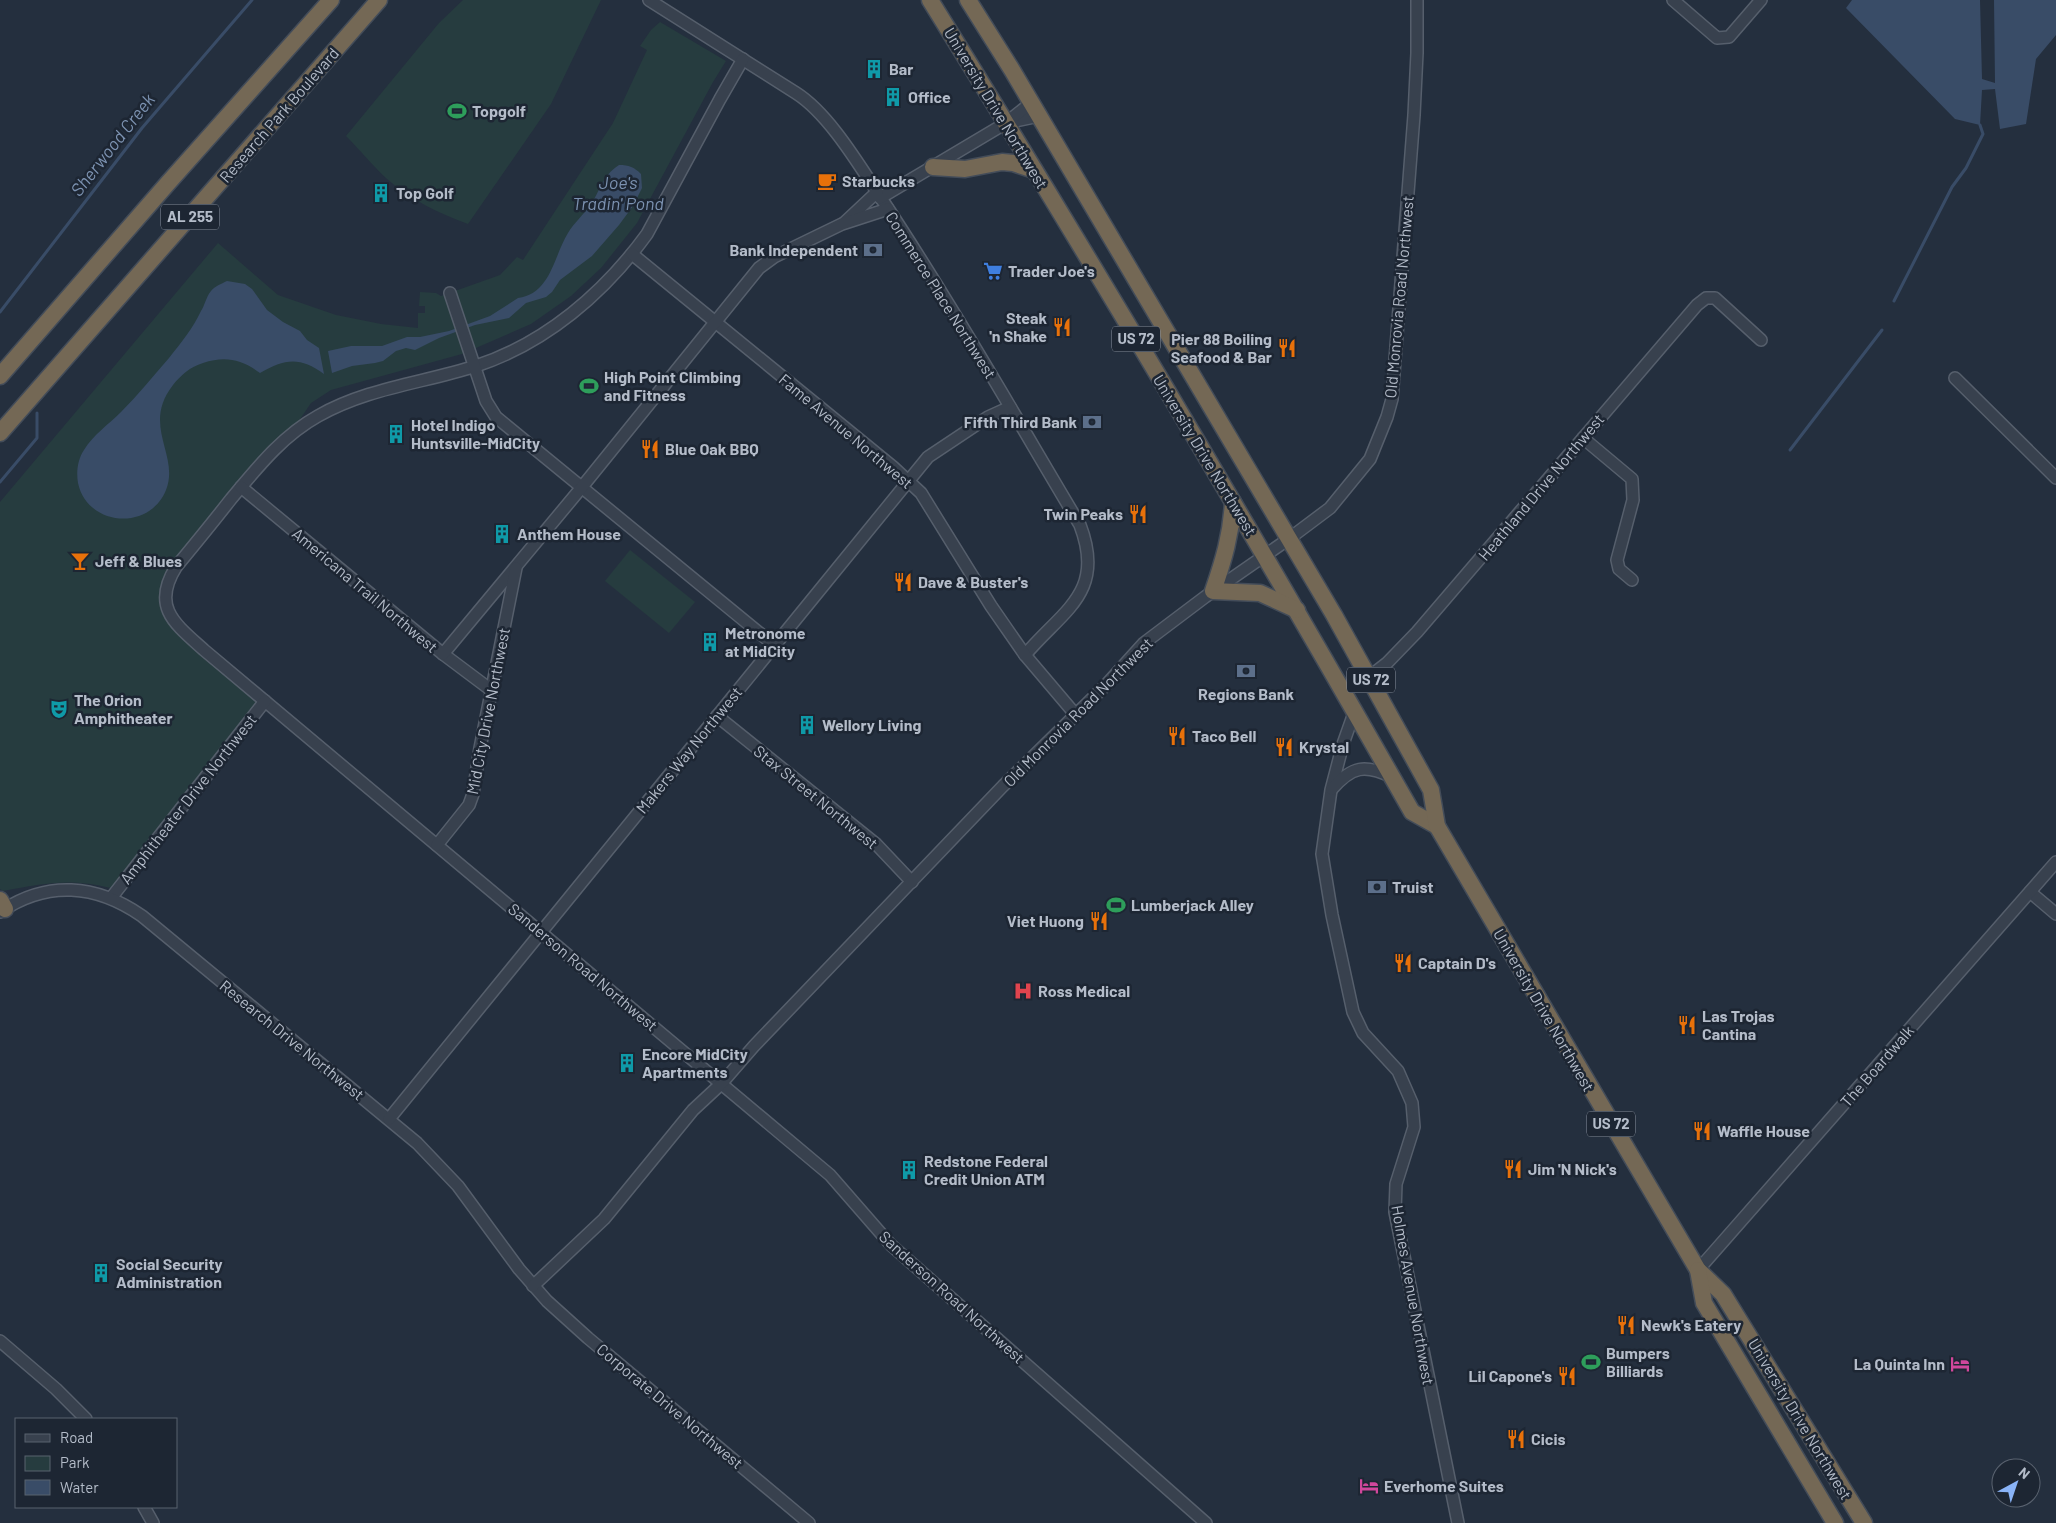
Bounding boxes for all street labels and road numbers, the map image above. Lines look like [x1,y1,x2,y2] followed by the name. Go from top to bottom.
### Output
[941,24,1052,192] street label: University Drive Northwest
[215,43,342,186] street label: Research Park Boulevard
[1380,195,1417,399] street label: Old Monrovia Road Northwest
[161,204,219,230] road number: AL 255
[882,208,1001,382] street label: Commerce Place Northwest
[1112,326,1160,352] road number: US 72
[776,369,917,492] street label: Fame Avenue Northwest
[1150,371,1261,539] street label: University Drive Northwest
[1474,409,1608,564] street label: Heathland Drive Northwest
[289,523,442,656] street label: Americana Trail Northwest
[462,626,513,796] street label: Mid City Drive Northwest
[999,633,1156,790] street label: Old Monrovia Road Northwest
[1347,668,1395,692] road number: US 72
[632,683,746,817] street label: Makers Way Northwest
[115,710,260,887] street label: Amphitheater Drive Northwest
[750,741,882,852] street label: Stax Street Northwest
[505,899,662,1035] street label: Sanderson Road Northwest
[1490,925,1599,1095] street label: University Drive Northwest
[216,976,368,1104] street label: Research Drive Northwest
[1836,1021,1917,1110] street label: The Boardwalk
[1587,1112,1635,1136] road number: US 72
[1388,1203,1439,1386] street label: Holmes Avenue Northwest
[876,1226,1029,1367] street label: Sanderson Road Northwest
[1745,1335,1856,1503] street label: University Drive Northwest
[593,1339,747,1472] street label: Corporate Drive Northwest

